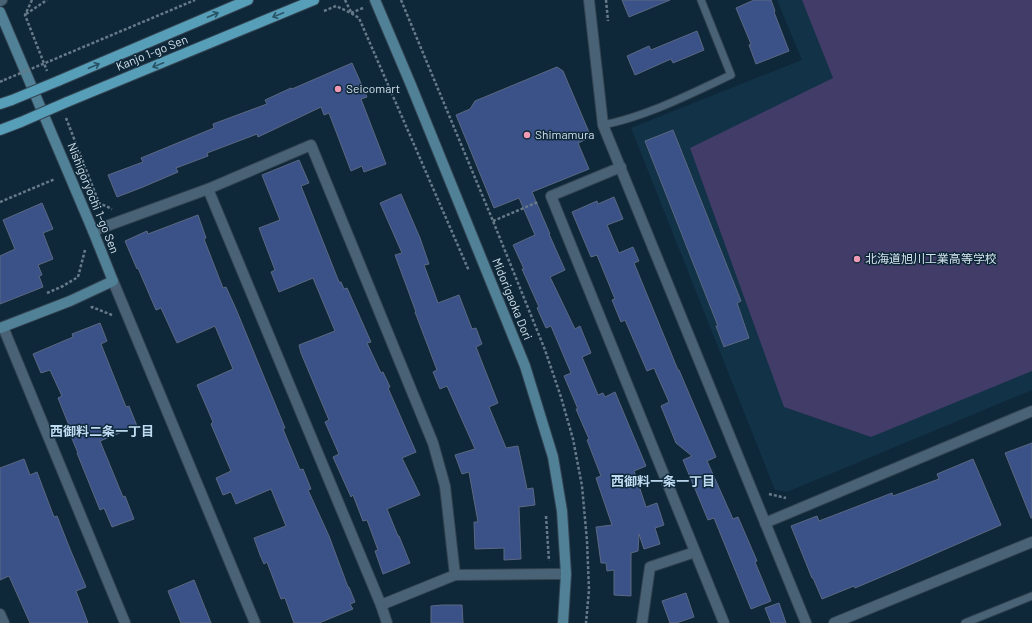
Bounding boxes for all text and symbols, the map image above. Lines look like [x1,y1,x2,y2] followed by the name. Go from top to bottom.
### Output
[207,10,219,18] one-way arrow
[272,12,284,19] one-way arrow
[114,31,189,73] street label: Kanjo 1-go Sen
[87,61,99,69] one-way arrow
[152,61,164,69] one-way arrow
[346,81,400,95] place label: Seicomart
[333,84,343,94] marker: Seicomart
[535,127,594,141] place label: Shimamura
[522,130,532,140] marker: Shimamura
[65,140,123,255] street label: Nishigoryochi 1-go Sen
[865,251,997,265] place label: 北海道旭川工業高等学校
[852,254,862,264] marker: 北海道旭川工業高等学校
[490,256,536,342] street label: Midorigaoka Dori
[50,423,154,439] district label: 西御料二条一丁目
[611,473,715,489] district label: 西御料一条一丁目

